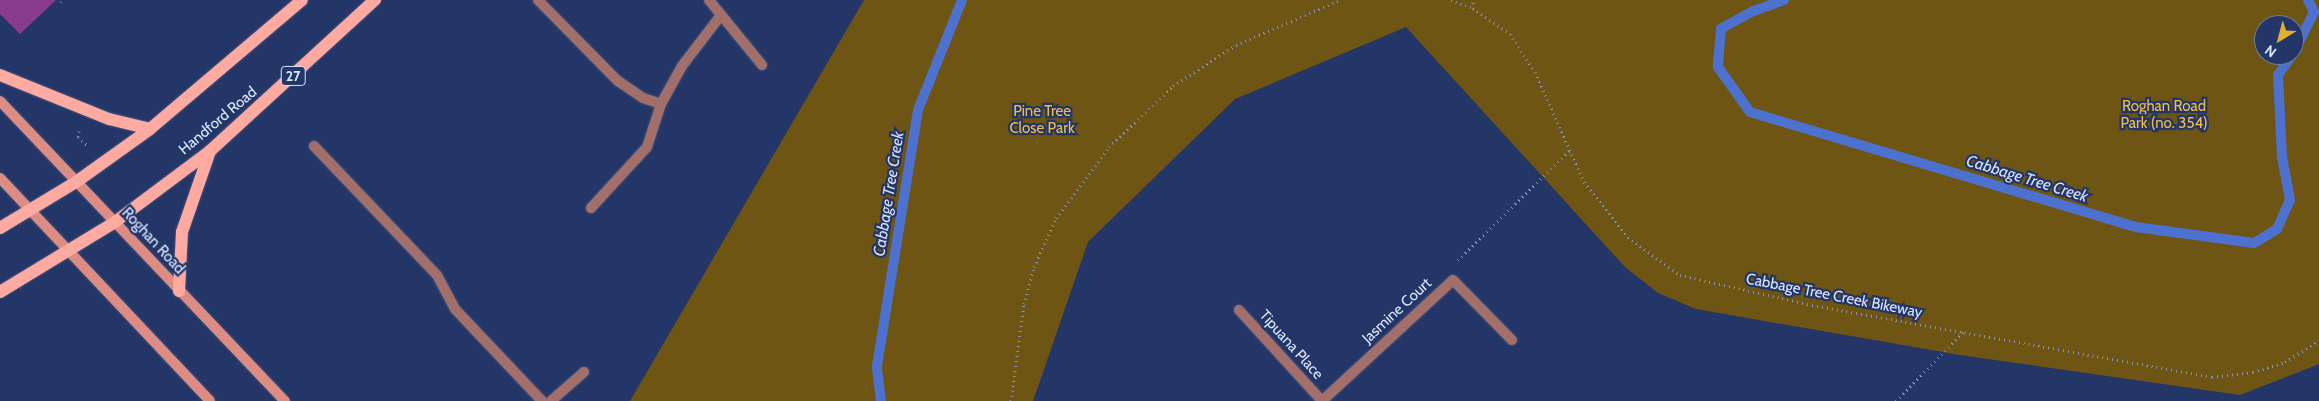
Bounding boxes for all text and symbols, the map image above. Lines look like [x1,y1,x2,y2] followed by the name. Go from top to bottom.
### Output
[2254,15,2304,65] north arrow
[2261,41,2280,61] text: N
[280,64,306,88] road number: 27
[175,83,261,159] street label: Handford Road
[2120,97,2208,132] park label: Roghan Road Park (no. 354)
[1009,102,1075,137] park label: Pine Tree Close Park
[870,130,908,258] water label: Cabbage Tree Creek
[1964,151,2090,207] water label: Cabbage Tree Creek
[118,204,188,278] street label: Roghan Road
[1744,270,1924,322] street label: Cabbage Tree Creek Bikeway
[1359,274,1435,348] street label: Jasmine Court
[1255,307,1327,383] street label: Tipuana Place

